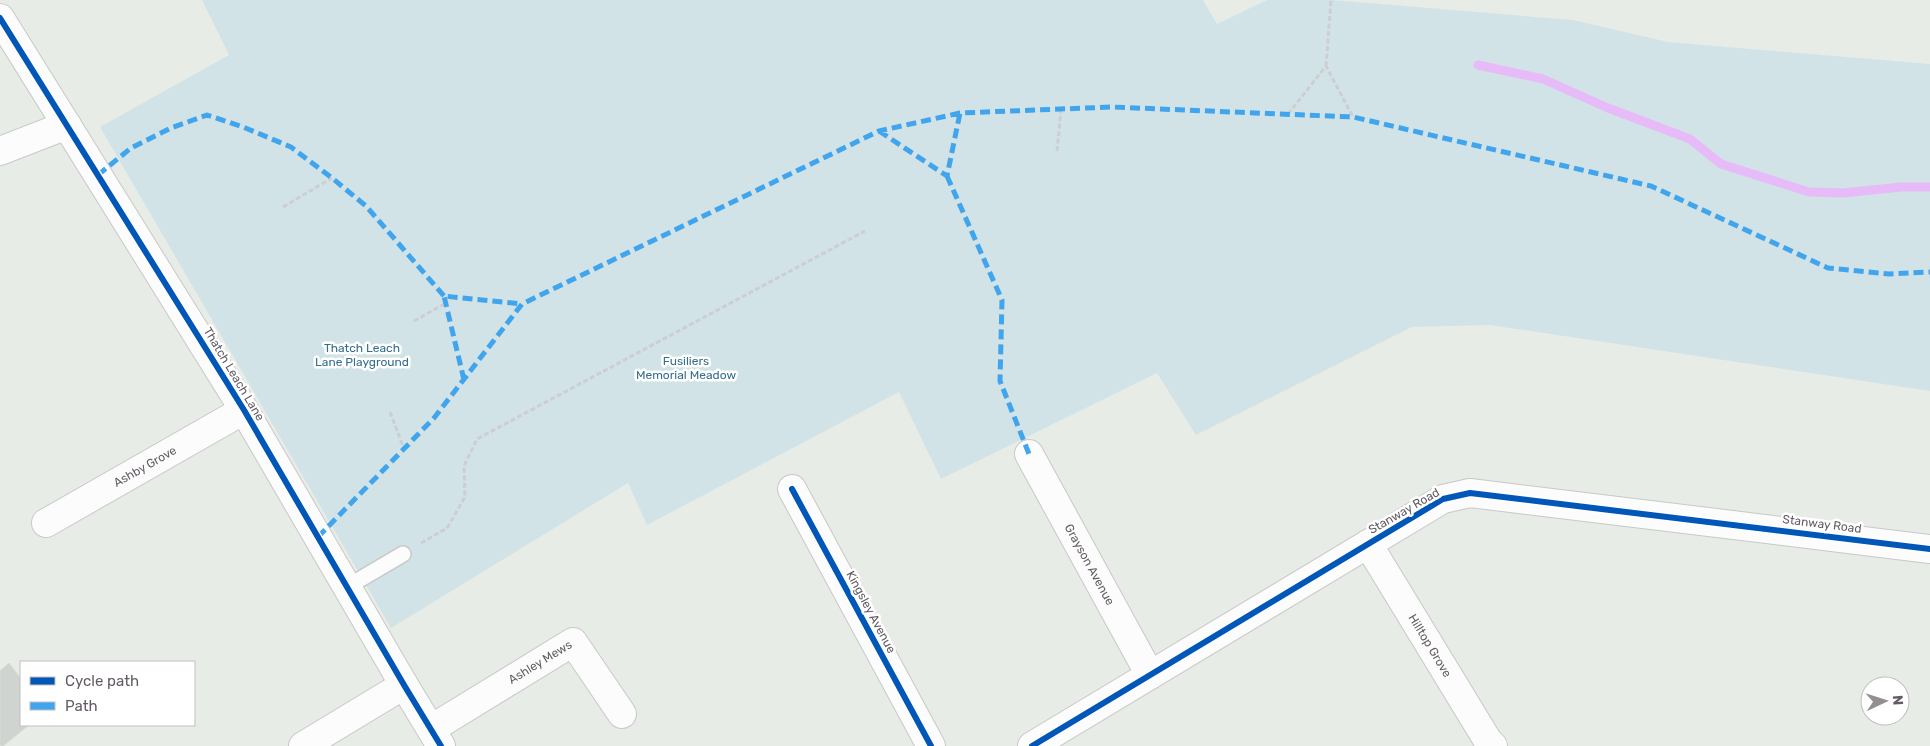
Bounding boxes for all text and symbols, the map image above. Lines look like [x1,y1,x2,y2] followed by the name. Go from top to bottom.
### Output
[201,325,268,423] street label: Thatch Leach Lane
[315,341,409,369] park label: Thatch Leach Lane Playground
[636,354,736,382] park label: Fusiliers Memorial Meadow
[111,443,179,490] street label: Ashby Grove
[1366,485,1442,537] street label: Stanway Road
[1782,512,1862,536] street label: Stanway Road
[1062,521,1118,608] street label: Grayson Avenue
[843,569,899,656] street label: Kingsley Avenue
[1405,611,1455,680] street label: Hilltop Grove
[506,637,574,687] street label: Ashley Mews
[20,661,195,726] legend
[65,672,139,690] text: Cycle path
[1860,676,1910,726] north arrow
[1889,695,1906,706] text: N
[65,697,98,715] text: Path

